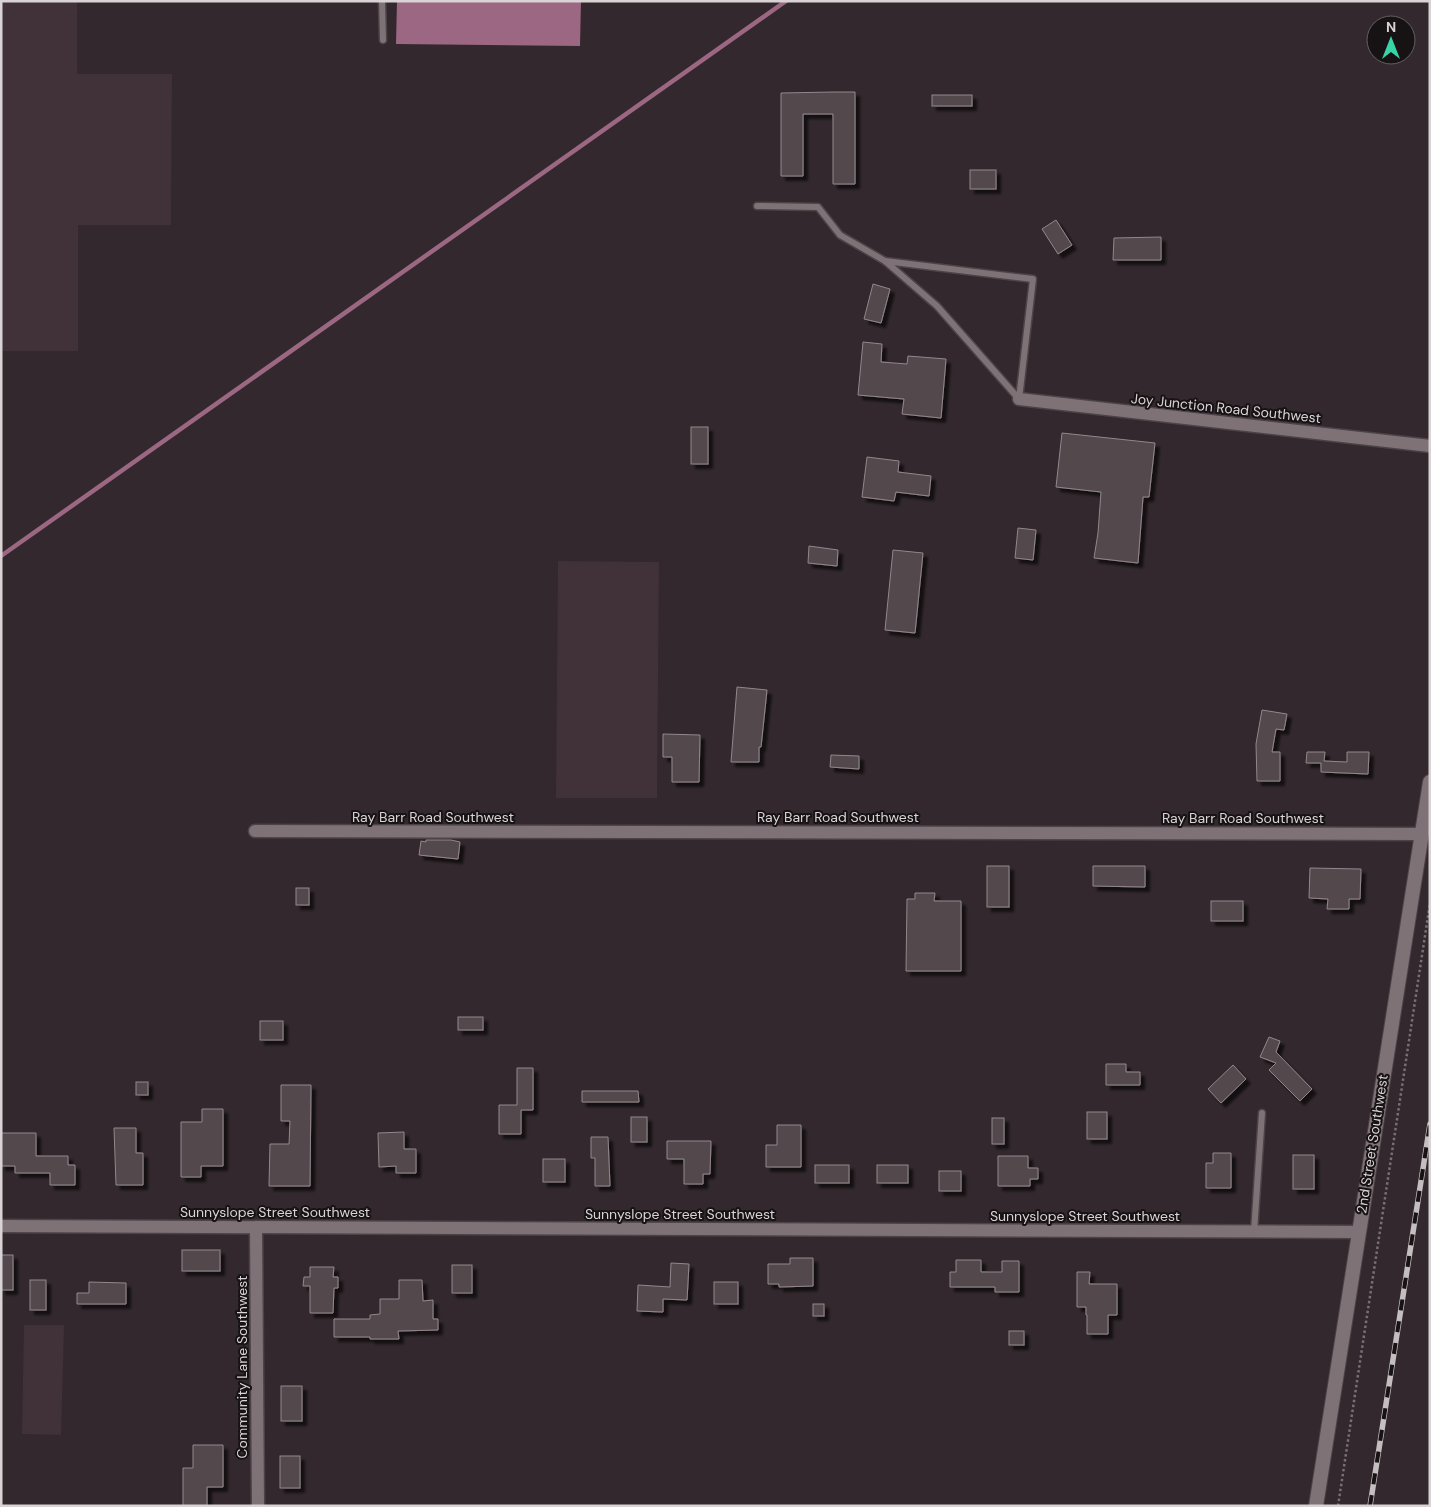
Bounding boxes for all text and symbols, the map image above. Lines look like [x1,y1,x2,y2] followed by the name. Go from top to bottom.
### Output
[1366,15,1416,65] north arrow
[1386,18,1396,36] text: N
[1130,389,1322,427] street label: Joy Junction Road Southwest
[352,808,514,826] street label: Ray Barr Road Southwest
[757,808,919,826] street label: Ray Barr Road Southwest
[1162,809,1324,827] street label: Ray Barr Road Southwest
[1352,1073,1392,1215] street label: 2nd Street Southwest
[180,1203,370,1221] street label: Sunnyslope Street Southwest
[585,1205,775,1223] street label: Sunnyslope Street Southwest
[990,1207,1180,1225] street label: Sunnyslope Street Southwest
[233,1276,251,1458] street label: Community Lane Southwest

